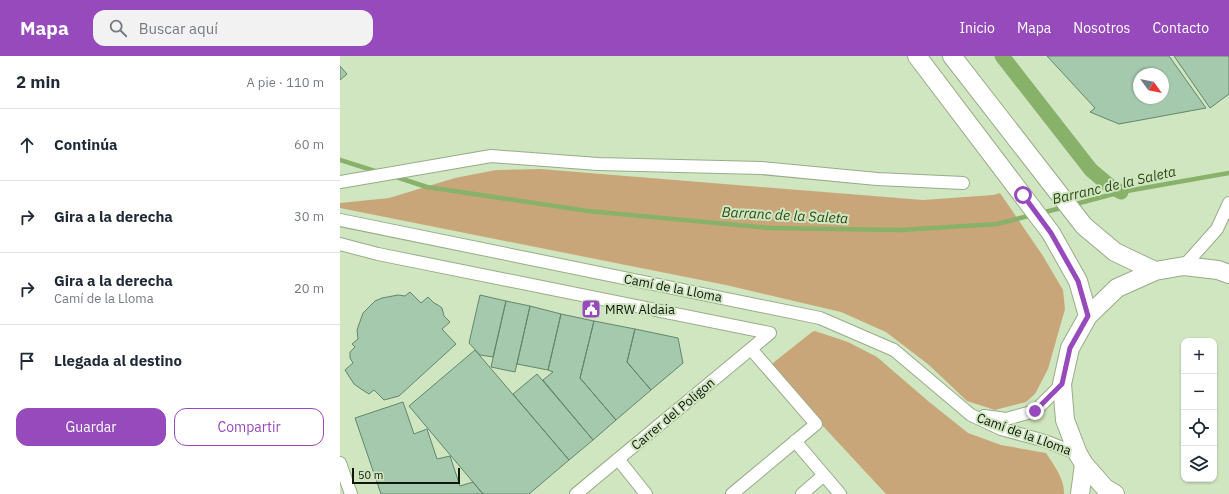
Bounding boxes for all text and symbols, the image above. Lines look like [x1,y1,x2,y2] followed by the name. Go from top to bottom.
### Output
[93,10,373,46] search box
[20,16,69,40] text: Mapa
[107,17,129,39] icon: search
[139,19,218,38] text: Buscar aquí
[959,19,995,37] text: Inicio
[1017,19,1051,37] text: Mapa
[1073,19,1130,37] text: Nosotros
[1152,19,1209,37] text: Contacto
[1133,68,1169,104] north arrow
[16,71,60,93] text: 2 min
[246,74,324,91] text: A pie · 110 m
[16,134,38,156] icon: ahead
[54,135,118,154] text: Continúa
[294,136,324,153] text: 60 m
[1050,162,1178,208] water label: Barranc de la Saleta
[1014,186,1032,204] route start
[721,203,849,227] water label: Barranc de la Saleta
[16,206,38,228] icon: right
[54,207,173,226] text: Gira a la derecha
[294,208,324,225] text: 30 m
[622,270,724,306] street label: Camí de la Lloma
[54,271,173,290] text: Gira a la derecha
[16,278,38,300] icon: right
[294,280,324,297] text: 20 m
[54,290,154,307] text: Camí de la Lloma
[580,298,602,320] public building icon: MRW Aldaia
[605,301,675,318] place label: MRW Aldaia
[1181,338,1217,482] map controls
[1181,338,1217,374] button: +
[16,350,38,372] icon: arrive
[54,351,182,370] text: Llegada al destino
[628,374,718,454] street label: Carrer del Poligon
[1181,374,1217,410] button: −
[1026,402,1044,420] route end
[16,408,166,446] button: Guardar
[174,408,324,446] button: Compartir
[974,409,1074,459] street label: Camí de la Lloma
[1181,410,1217,446] button: locate
[1181,446,1217,482] button: layers
[352,466,460,485] scale bar
[358,468,383,482] text: 50 m

